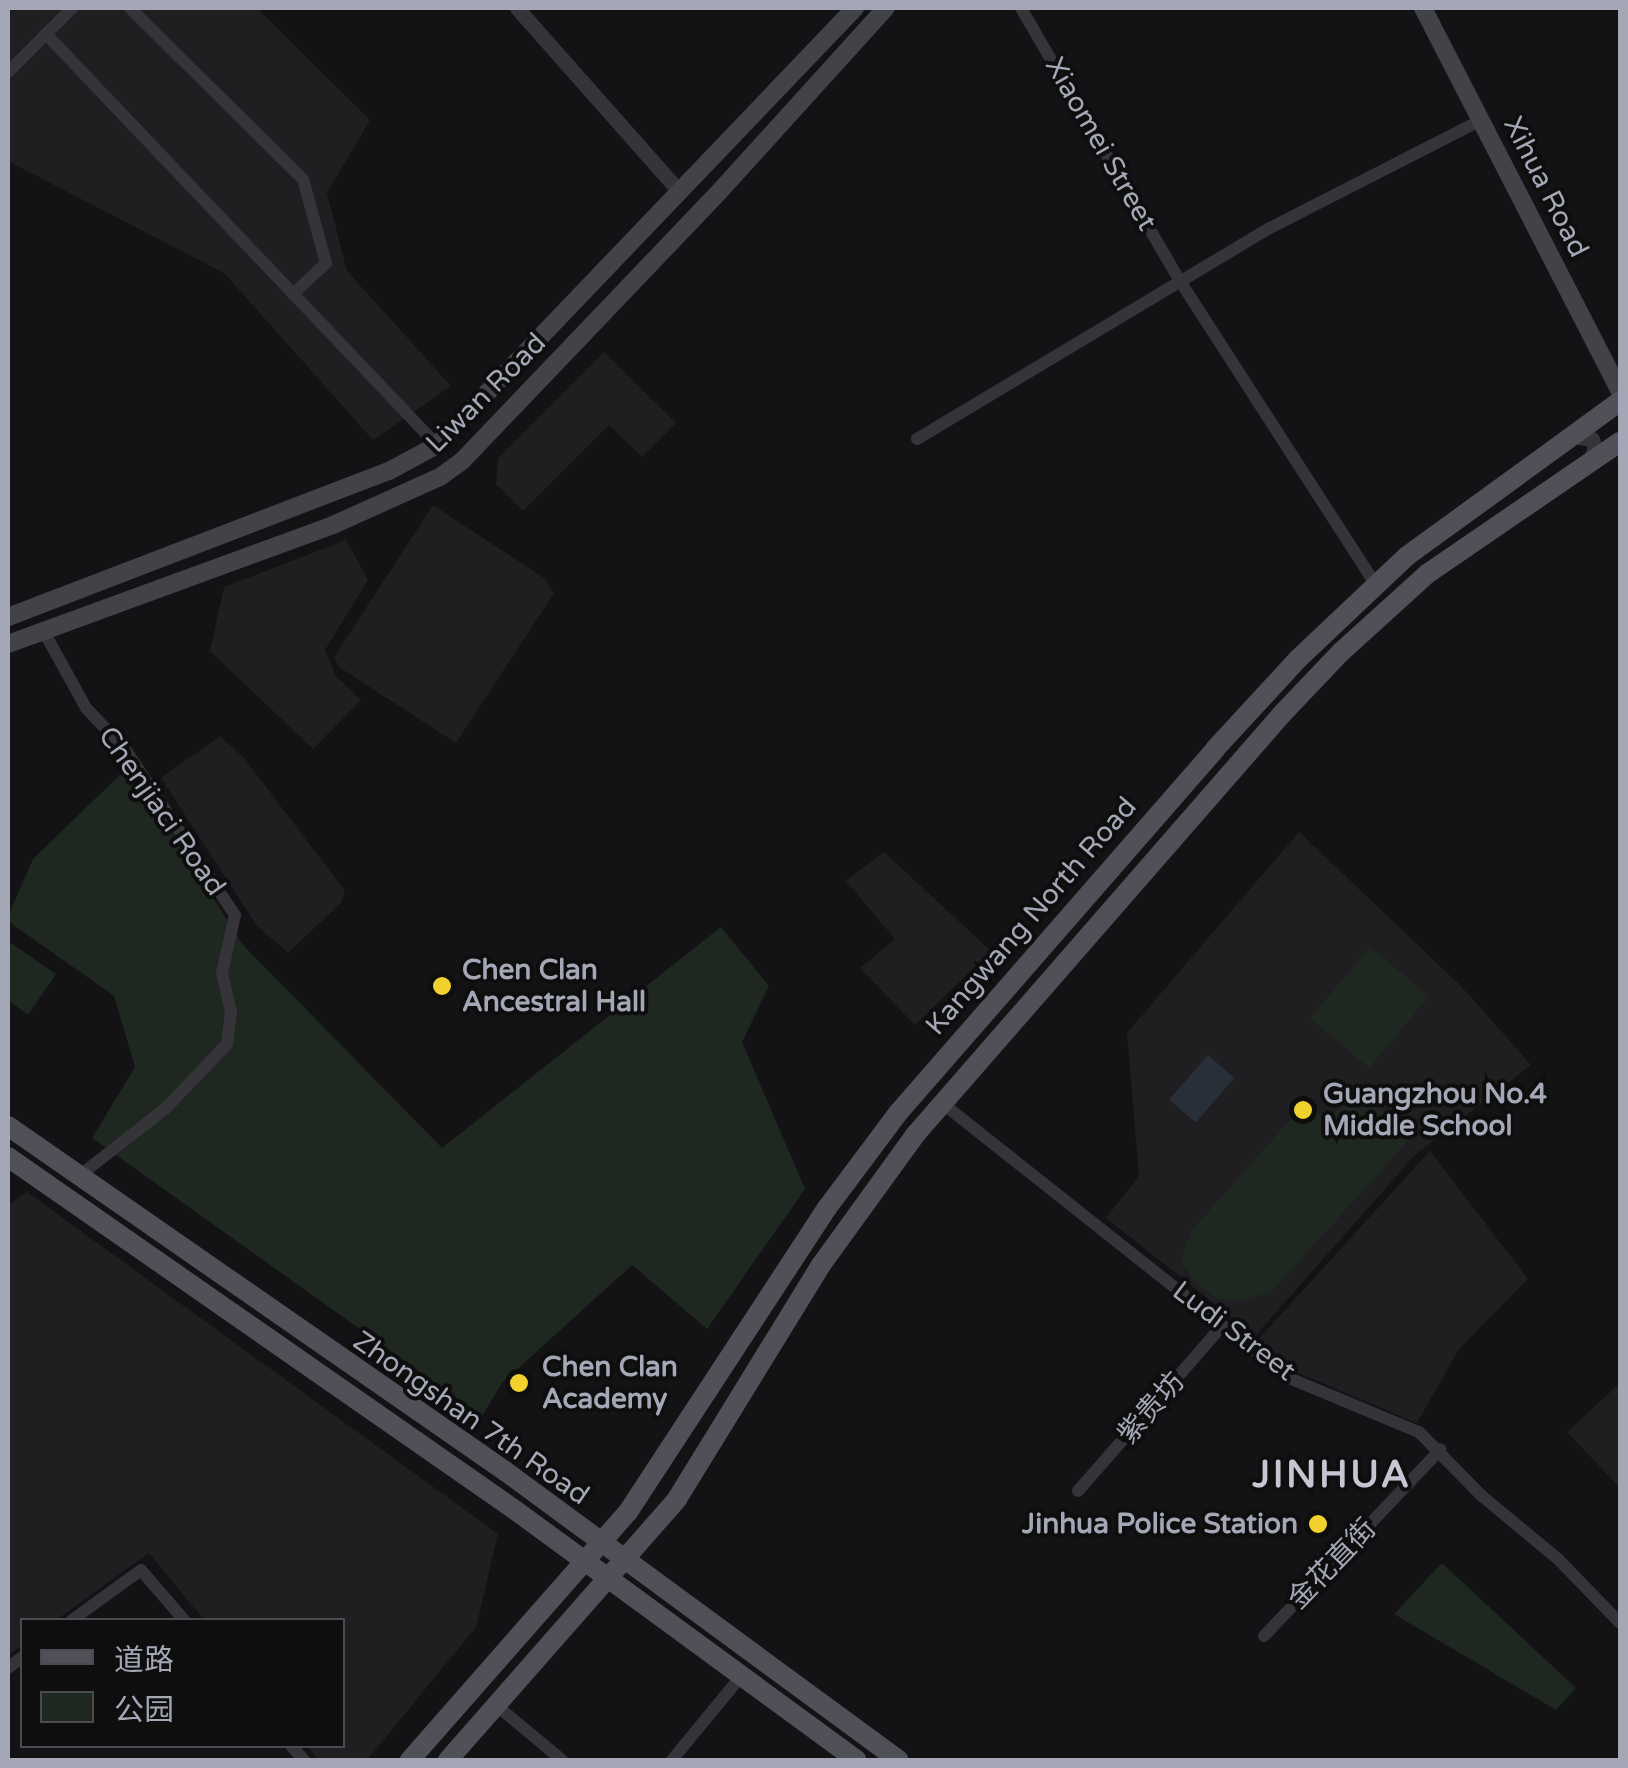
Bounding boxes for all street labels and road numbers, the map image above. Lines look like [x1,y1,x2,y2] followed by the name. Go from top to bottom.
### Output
[1038,51,1164,237] street label: Xiaomei Street
[1496,111,1596,263] street label: Xihua Road
[419,326,553,460] street label: Liwan Road
[91,720,233,902] street label: Chenjiaci Road
[919,790,1143,1042] street label: Kangwang North Road
[1166,1274,1302,1388] street label: Ludi Street
[347,1324,595,1512] street label: Zhongshan 7th Road
[1111,1365,1191,1451] street label: 紫贵坊
[1281,1512,1383,1616] street label: 金花直街

